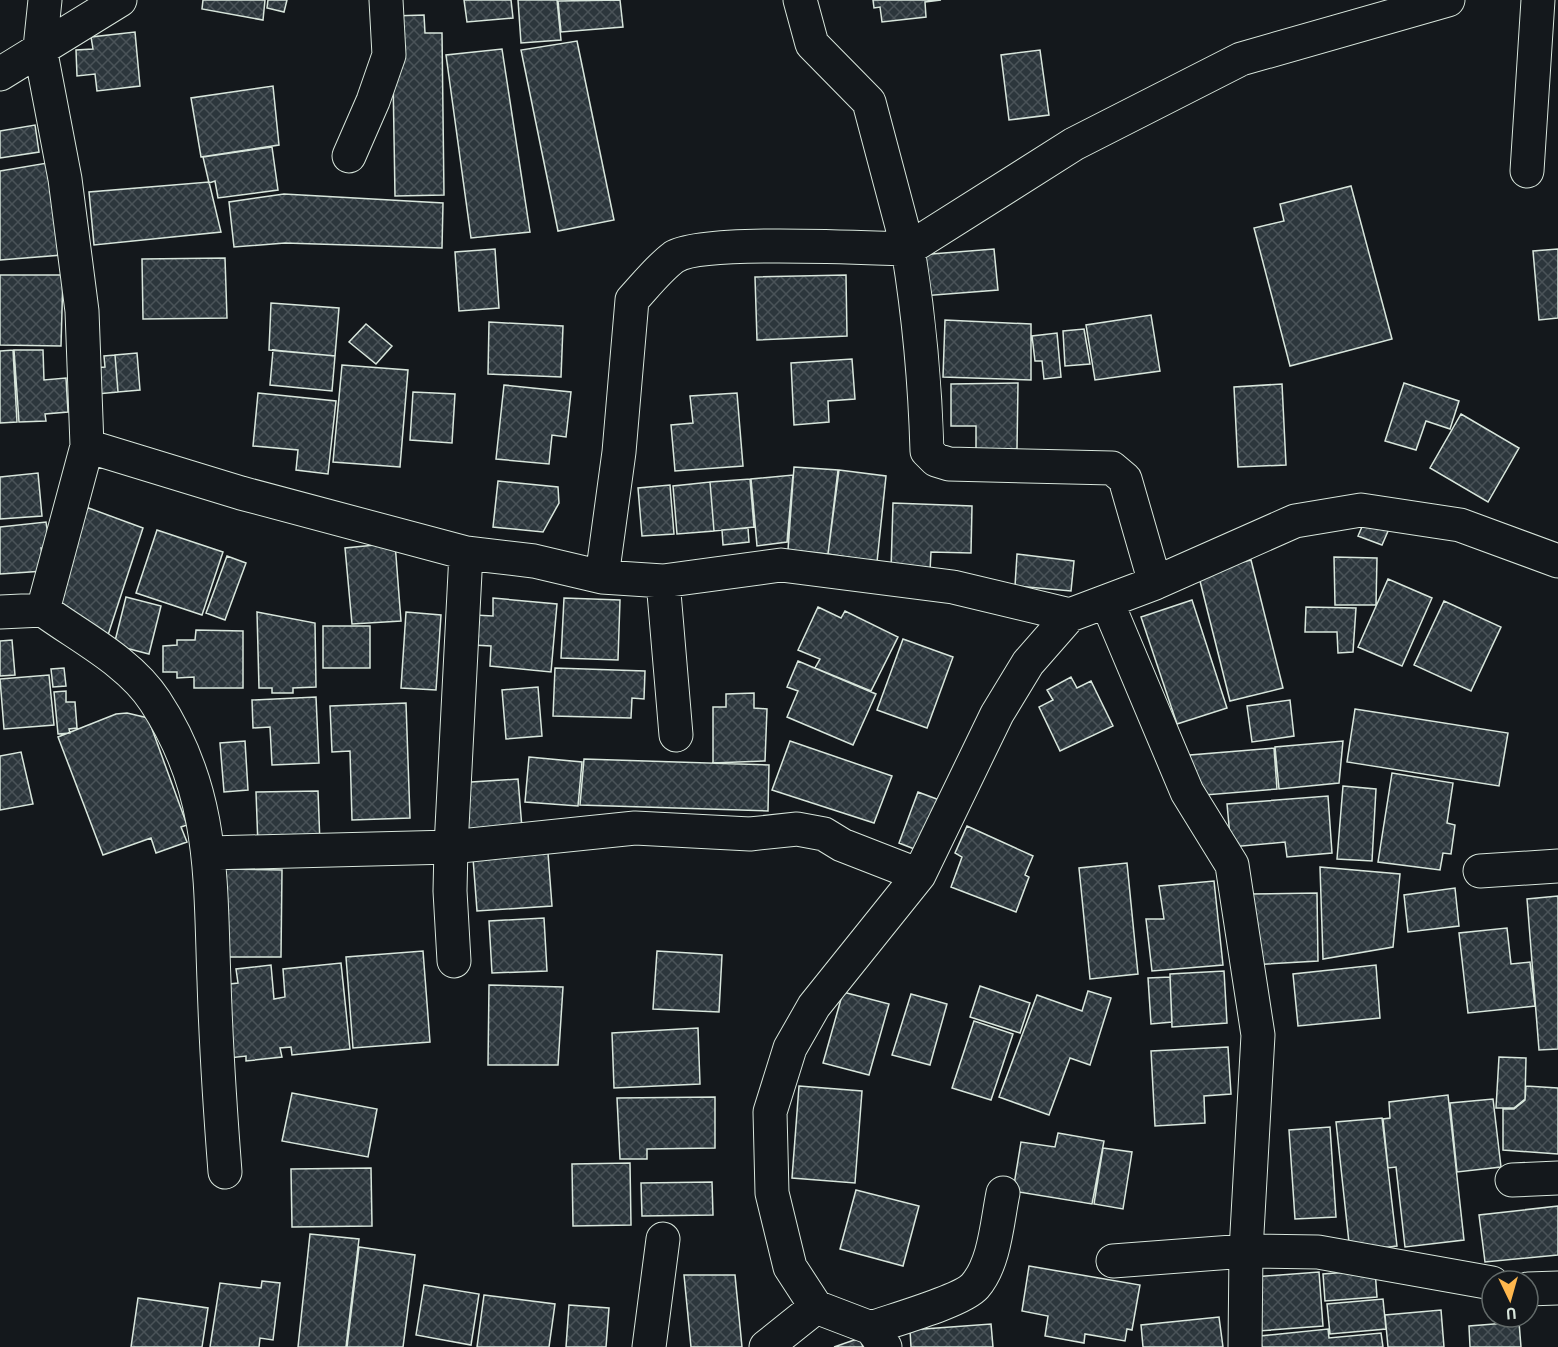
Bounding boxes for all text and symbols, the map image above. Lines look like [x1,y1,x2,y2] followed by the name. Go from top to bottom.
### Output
[1480,1269,1540,1329] north arrow
[1505,1304,1517,1324] text: U

